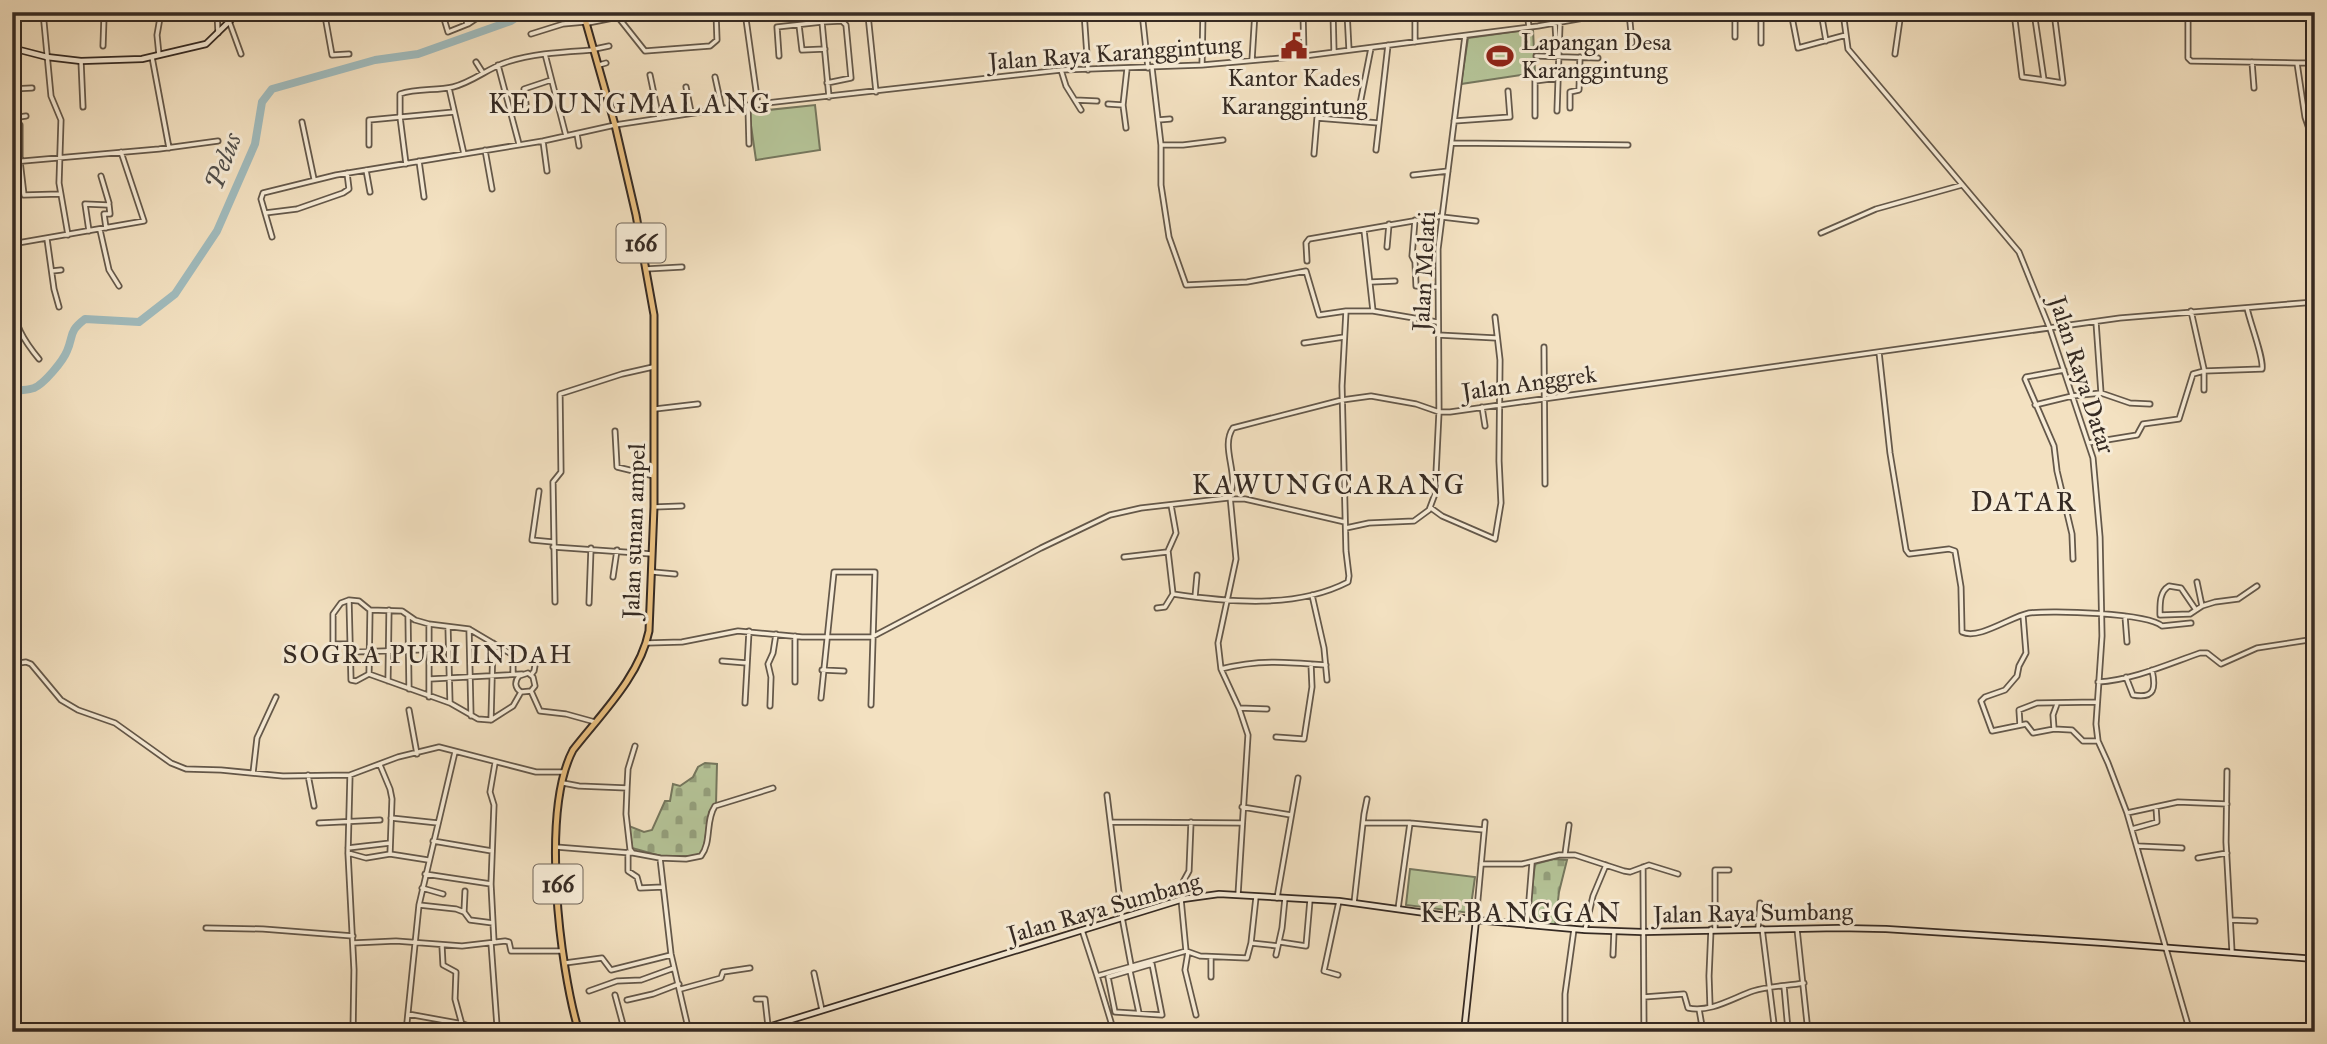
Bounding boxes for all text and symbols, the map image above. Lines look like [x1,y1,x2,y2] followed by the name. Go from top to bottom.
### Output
[1521,27,1672,85] place label: Lapangan Desa Karanggintung
[984,29,1243,77] street label: Jalan Raya Karanggintung
[1279,31,1309,61] public building icon: Kantor Kades Karanggintung
[1485,41,1515,71] sports icon: Lapangan Desa Karanggintung
[1221,63,1368,121] place label: Kantor Kades Karanggintung
[488,86,772,121] district label: KEDUNGMALANG
[198,128,248,194] water label: Pelus
[1406,210,1442,335] street label: Jalan Melati
[616,224,666,262] road number: 166
[2041,290,2122,458] street label: Jalan Raya Datar
[1457,359,1599,408] street label: Jalan Anggrek
[616,442,652,622] street label: Jalan sunan ampel
[1192,467,1466,502] district label: KAWUNGCARANG
[1971,484,2077,519] district label: DATAR
[283,638,573,670] district label: SOGRA PURI INDAH
[534,864,582,904] road number: 166
[1001,866,1205,951] street label: Jalan Raya Sumbang
[1420,895,1622,930] district label: KEBANGGAN
[1650,896,1854,930] street label: Jalan Raya Sumbang

